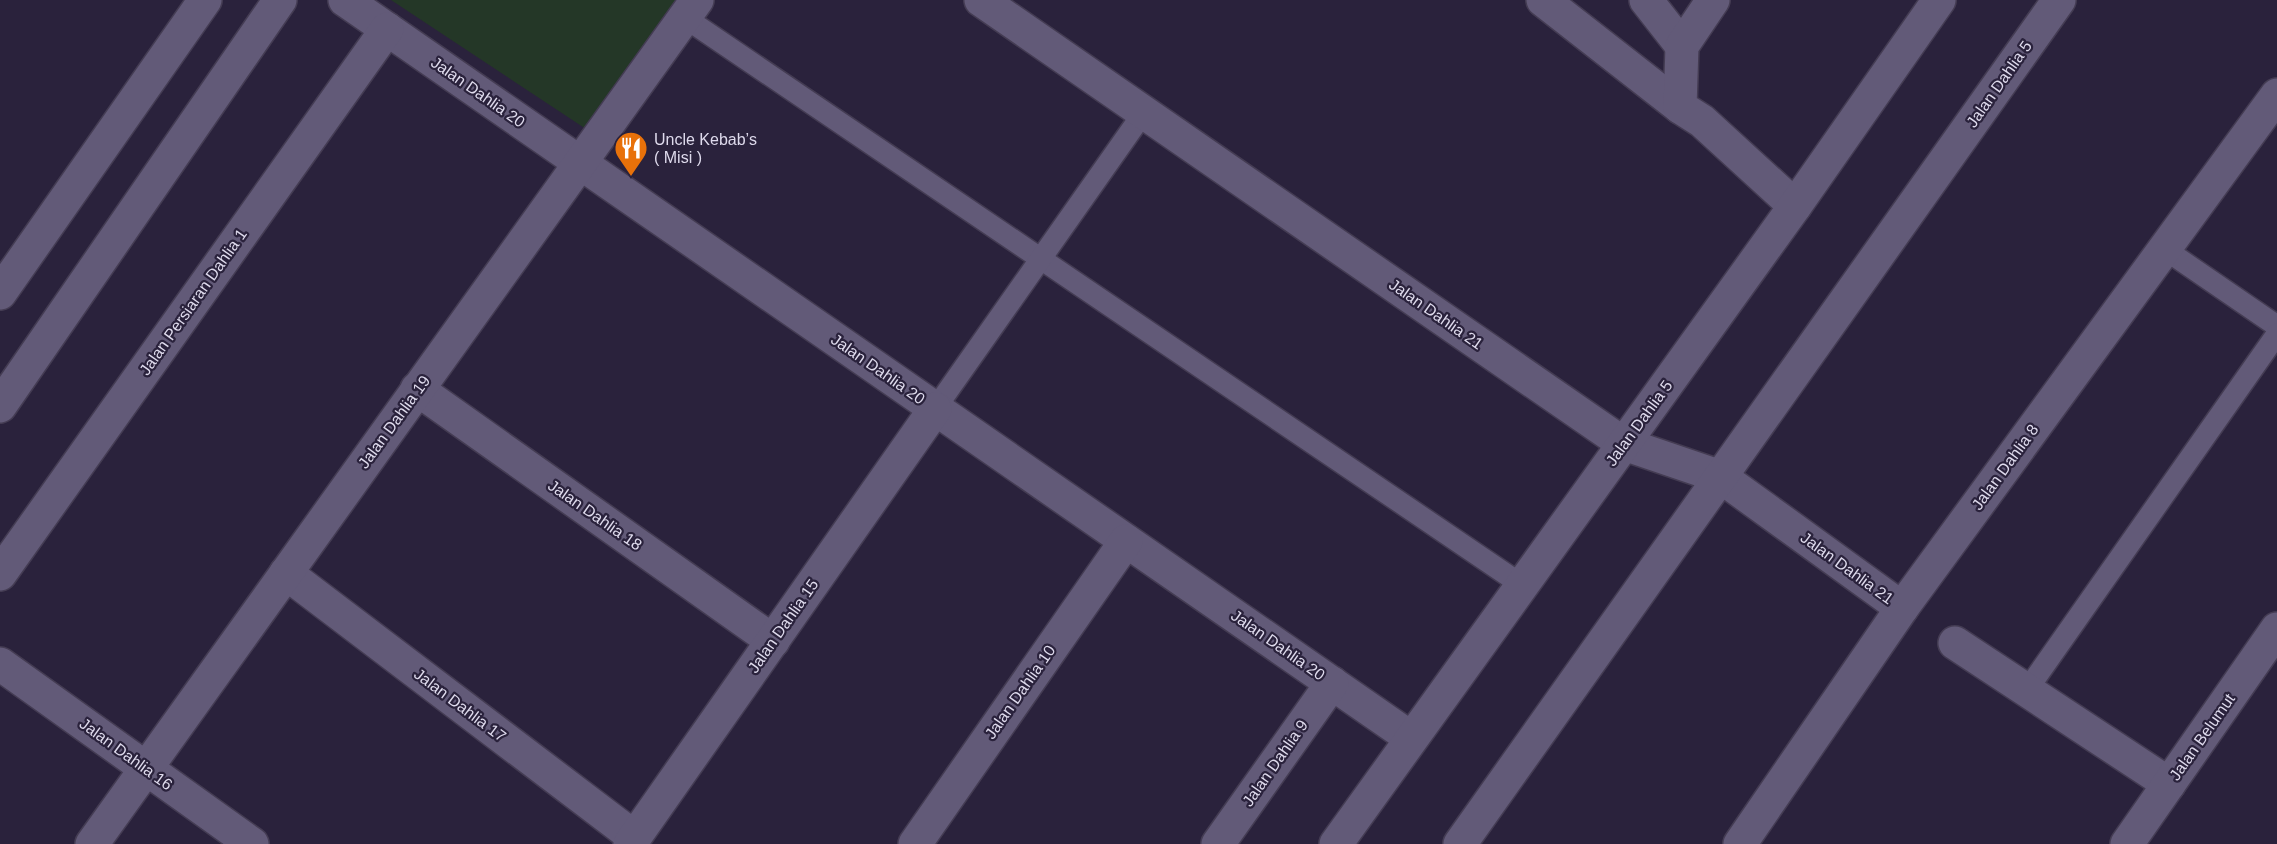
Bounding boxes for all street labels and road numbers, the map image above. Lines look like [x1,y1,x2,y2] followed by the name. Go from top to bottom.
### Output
[1963,38,2035,130] street label: Jalan Dahlia 5
[428,53,528,131] street label: Jalan Dahlia 20
[136,226,250,378] street label: Jalan Persiaran Dahlia 1
[1386,275,1486,353] street label: Jalan Dahlia 21
[828,330,928,408] street label: Jalan Dahlia 20
[355,372,433,472] street label: Jalan Dahlia 19
[1602,377,1676,469] street label: Jalan Dahlia 5
[1968,421,2042,513] street label: Jalan Dahlia 8
[545,476,645,554] street label: Jalan Dahlia 18
[1797,529,1897,607] street label: Jalan Dahlia 21
[744,576,822,676] street label: Jalan Dahlia 15
[1228,606,1328,684] street label: Jalan Dahlia 20
[981,642,1059,742] street label: Jalan Dahlia 10
[411,665,509,745] street label: Jalan Dahlia 17
[2166,690,2238,783] street label: Jalan Belumut
[76,715,176,793] street label: Jalan Dahlia 16
[1239,717,1311,809] street label: Jalan Dahlia 9

